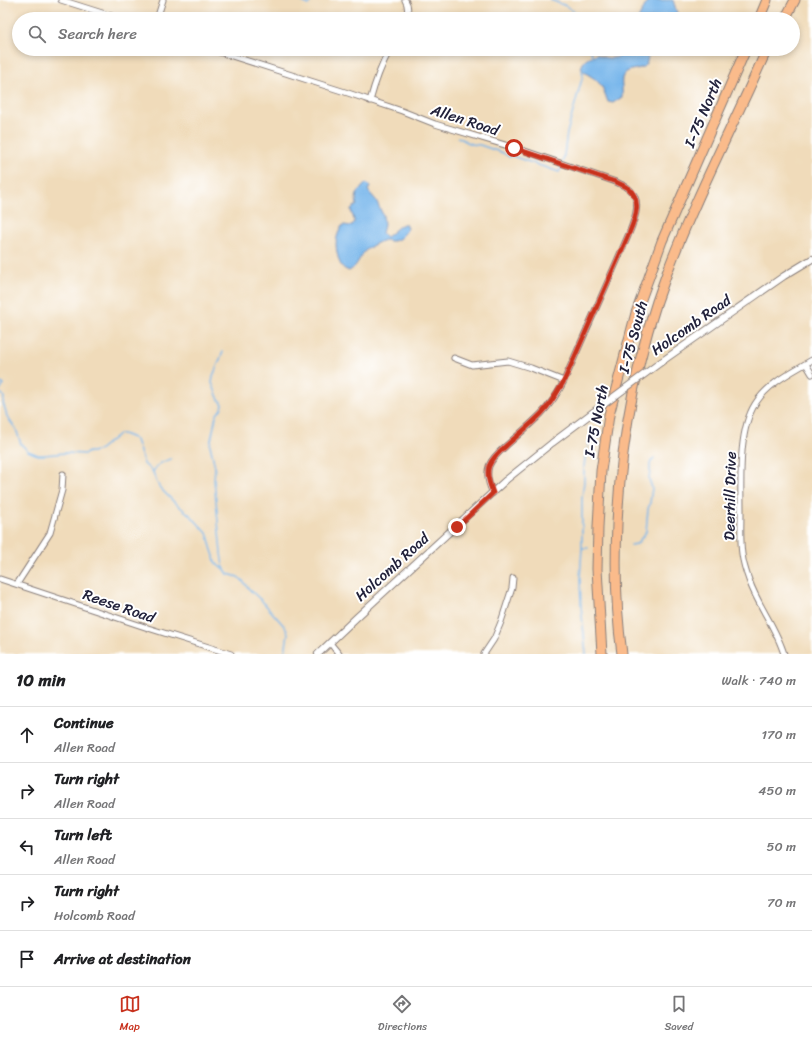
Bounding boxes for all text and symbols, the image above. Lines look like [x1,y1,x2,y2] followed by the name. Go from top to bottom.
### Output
[12,12,800,56] search box
[58,21,137,47] text: Search here
[26,23,48,45] icon: search
[676,74,729,153] street label: I-75 North
[427,96,503,144] street label: Allen Road
[505,139,523,157] route start
[645,287,738,362] street label: Holcomb Road
[611,298,655,377] street label: I-75 South
[576,383,616,460] street label: I-75 North
[716,451,744,541] street label: Deerhill Drive
[448,518,466,536] route end
[349,525,436,608] street label: Holcomb Road
[79,582,160,631] street label: Reese Road
[16,665,65,695] text: 10 min
[721,669,796,692] text: Walk · 740 m
[54,710,114,736] text: Continue
[761,723,796,746] text: 170 m
[16,724,38,746] icon: ahead
[54,736,115,759] text: Allen Road
[54,766,119,792] text: Turn right
[758,779,796,802] text: 450 m
[16,780,38,802] icon: right
[54,792,115,815] text: Allen Road
[54,822,112,848] text: Turn left
[766,835,796,858] text: 50 m
[16,836,38,858] icon: left
[54,848,115,871] text: Allen Road
[54,878,119,904] text: Turn right
[767,891,796,914] text: 70 m
[16,892,38,914] icon: right
[54,904,135,927] text: Holcomb Road
[54,946,191,972] text: Arrive at destination
[16,948,38,970] icon: arrive
[119,993,141,1036] tab: Map
[378,993,427,1036] tab: Directions
[664,993,693,1036] tab: Saved

